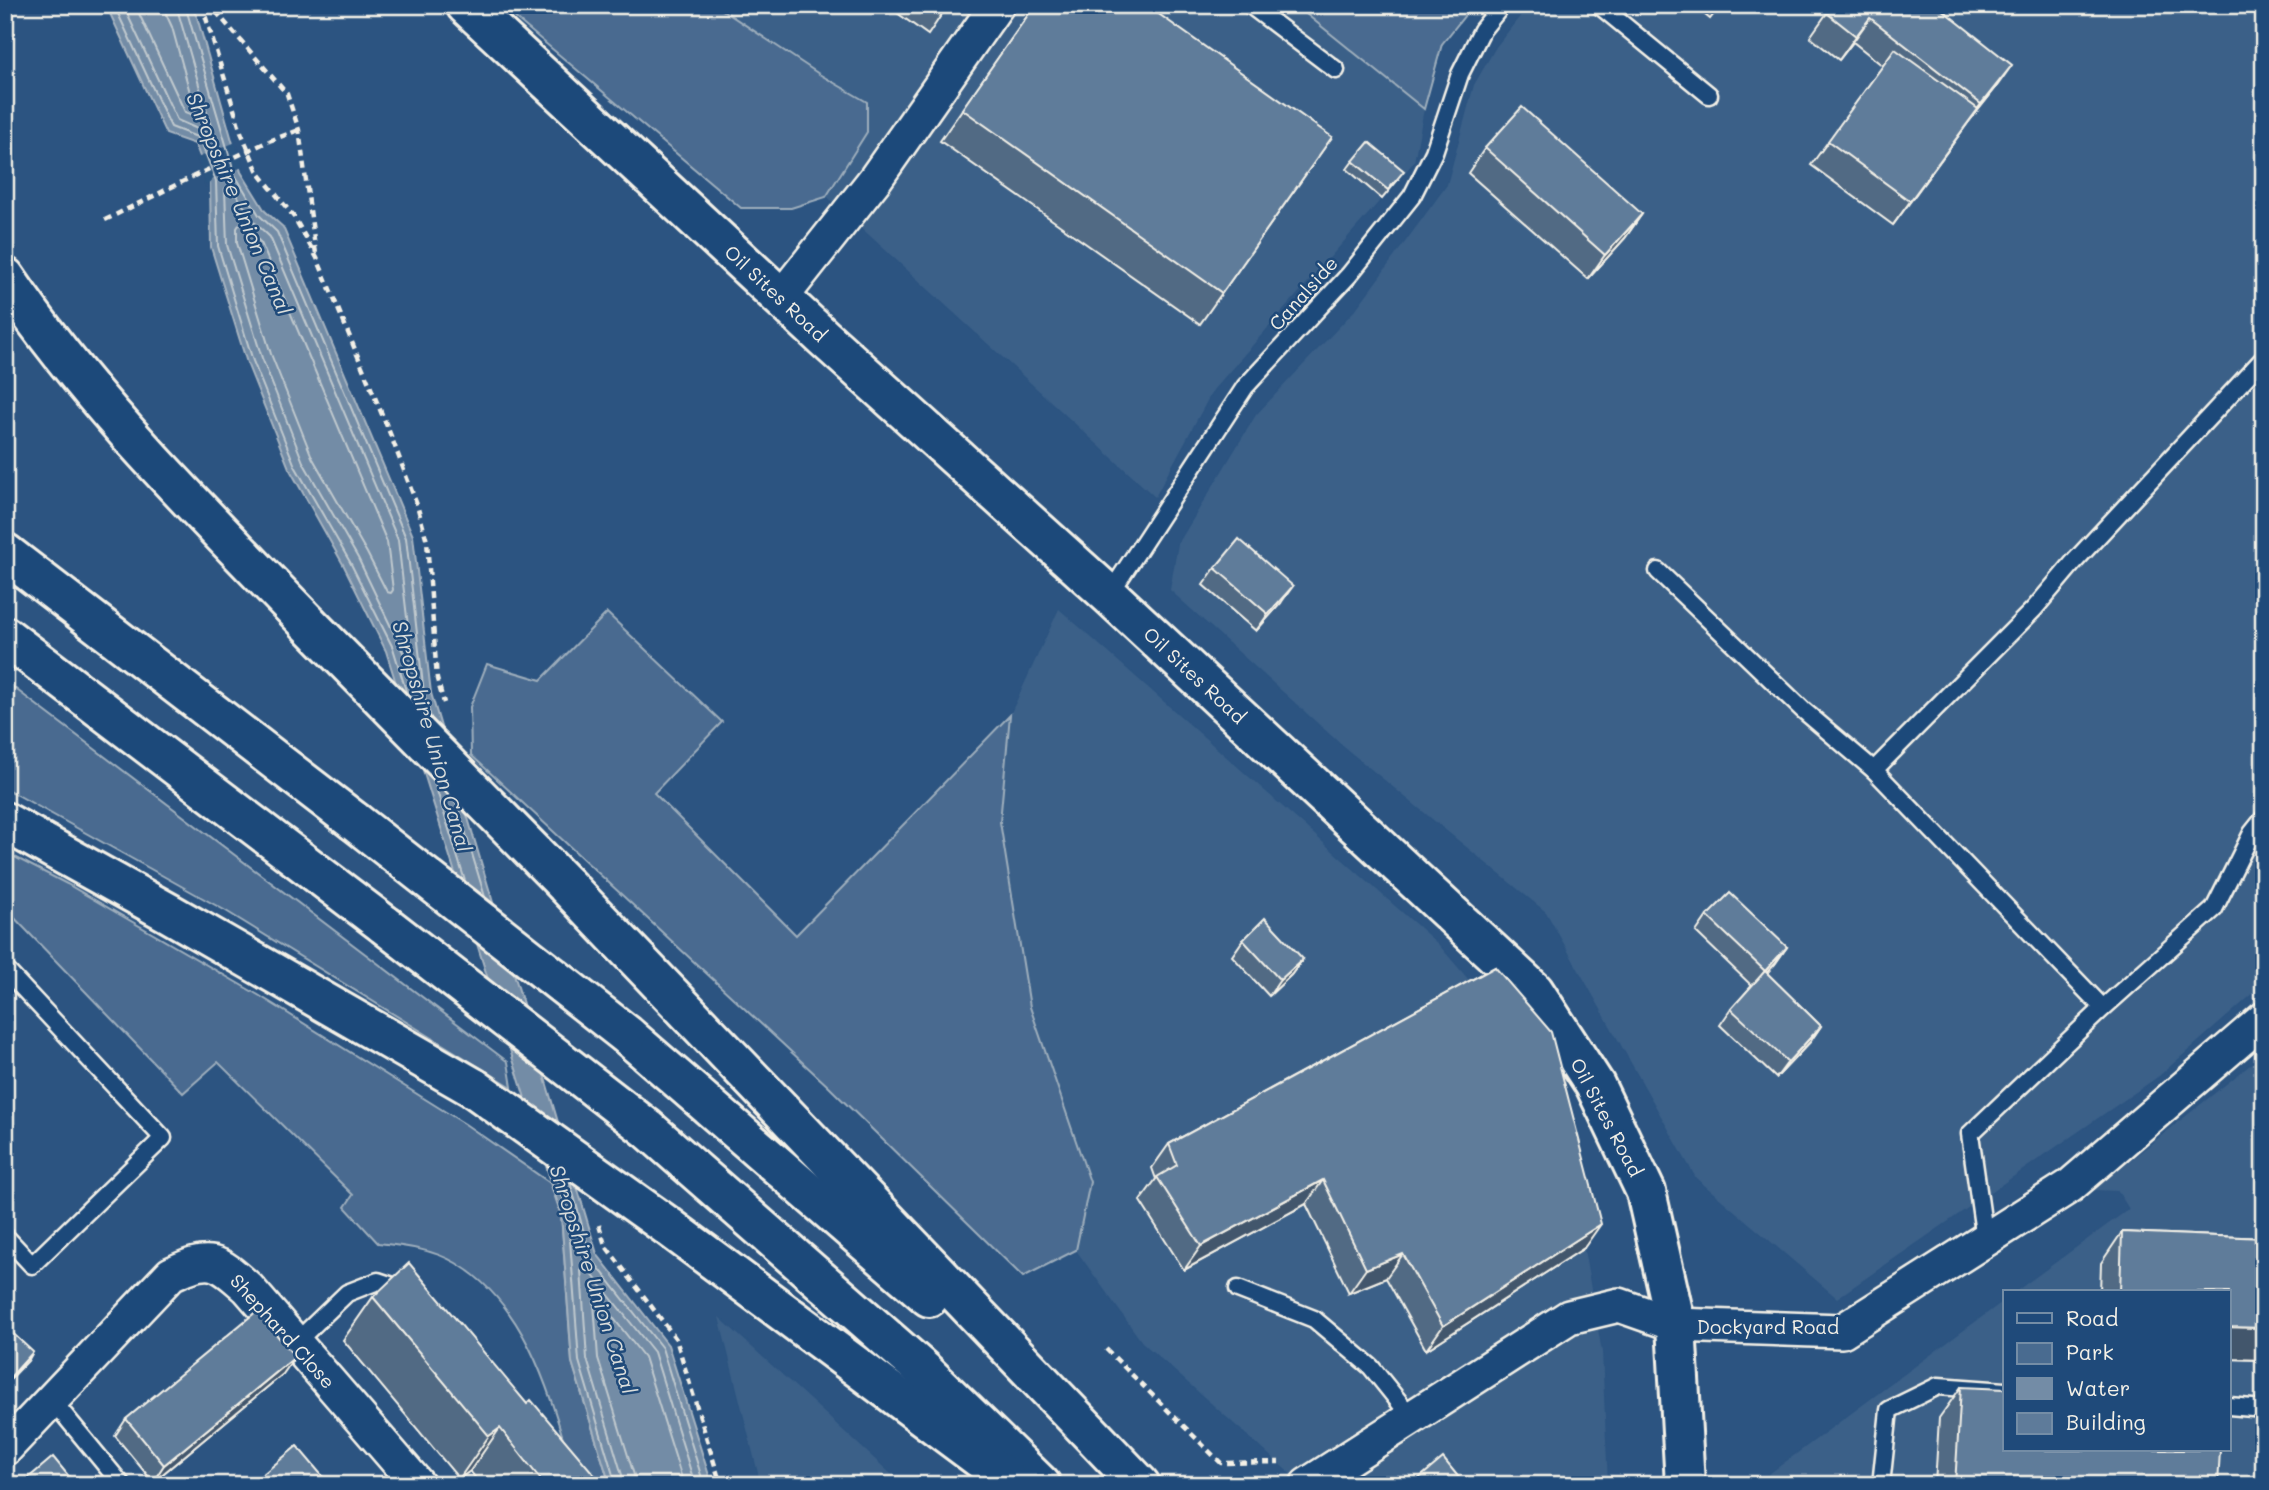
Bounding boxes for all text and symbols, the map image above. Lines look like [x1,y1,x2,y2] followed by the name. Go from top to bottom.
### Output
[181,88,299,319] water label: Shropshire Union Canal
[720,239,832,347] street label: Oil Sites Road
[1263,251,1343,335] street label: Canalside
[387,617,479,855] water label: Shropshire Union Canal
[1139,621,1251,729] street label: Oil Sites Road
[1565,1053,1649,1181] street label: Oil Sites Road
[544,1161,644,1398] water label: Shropshire Union Canal
[225,1268,341,1394] street label: Shephard Close
[2003,1290,2230,1452] legend
[2066,1304,2118,1331] text: Road
[1697,1314,1839,1339] street label: Dockyard Road
[2066,1338,2114,1365] text: Park
[2066,1374,2130,1401] text: Water
[2066,1408,2146,1435] text: Building

